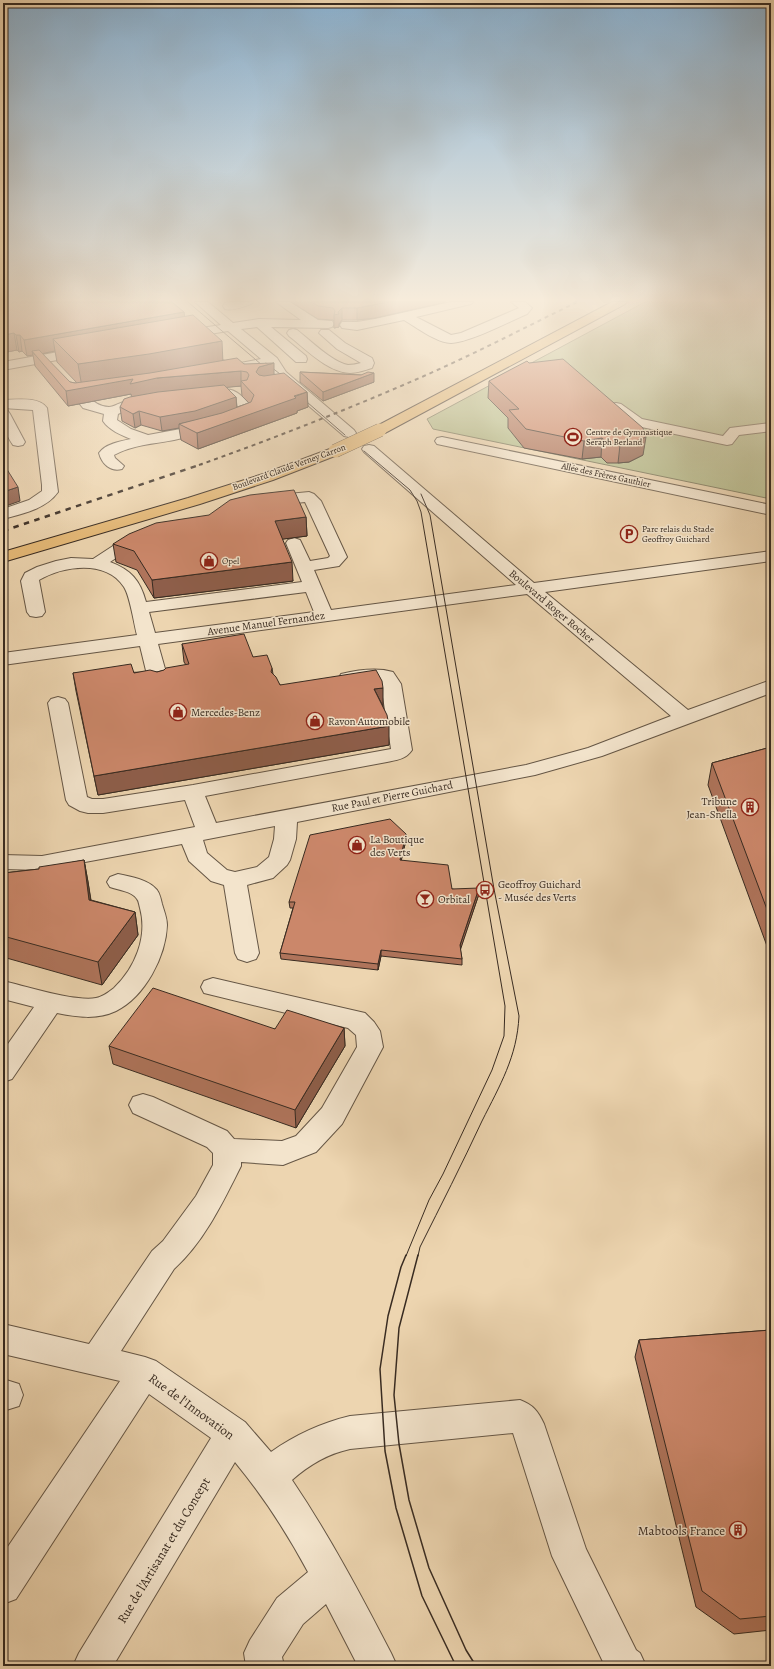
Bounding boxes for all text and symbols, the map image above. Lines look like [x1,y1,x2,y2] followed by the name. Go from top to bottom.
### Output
[586,426,672,448] place label: Centre de Gymnastique Seraph Berland
[563,427,583,447] sports icon: Centre de Gymnastique Seraph Berland
[231,441,347,493] street label: Boulevard Claude Verney Carron
[559,459,652,490] street label: Allée des Frères Gauthier
[642,523,714,545] place label: Parc relais du Stade Geoffroy Guichard
[619,524,639,544] parking icon: Parc relais du Stade Geoffroy Guichard
[199,551,219,571] shop icon: Opel
[222,555,240,567] place label: Opel
[506,566,598,647] street label: Boulevard Roger Rocher
[205,608,326,639] street label: Avenue Manuel Fernandez
[168,702,188,722] shop icon: Mercedes-Benz
[191,705,260,720] place label: Mercedes-Benz
[305,711,325,731] shop icon: Ravon Automobile
[328,714,410,729] place label: Ravon Automobile
[330,777,454,816] street label: Rue Paul et Pierre Guichard
[686,794,738,822] place label: Tribune Jean-Snella
[740,797,760,817] building icon: Tribune Jean-Snella
[370,832,424,860] place label: La Boutique des Verts
[347,835,367,855] shop icon: La Boutique des Verts
[498,877,581,905] place label: Geoffroy Guichard - Musée des Verts
[475,880,495,900] bus stop icon: Geoffroy Guichard - Musée des Verts
[415,889,435,909] bar icon: Orbital
[438,892,470,907] place label: Orbital
[145,1370,238,1443] street label: Rue de l'Innovation
[113,1474,214,1626] street label: Rue de l'Artisanat et du Concept
[728,1520,748,1540] building icon: Mabtools France
[638,1522,725,1539] place label: Mabtools France

